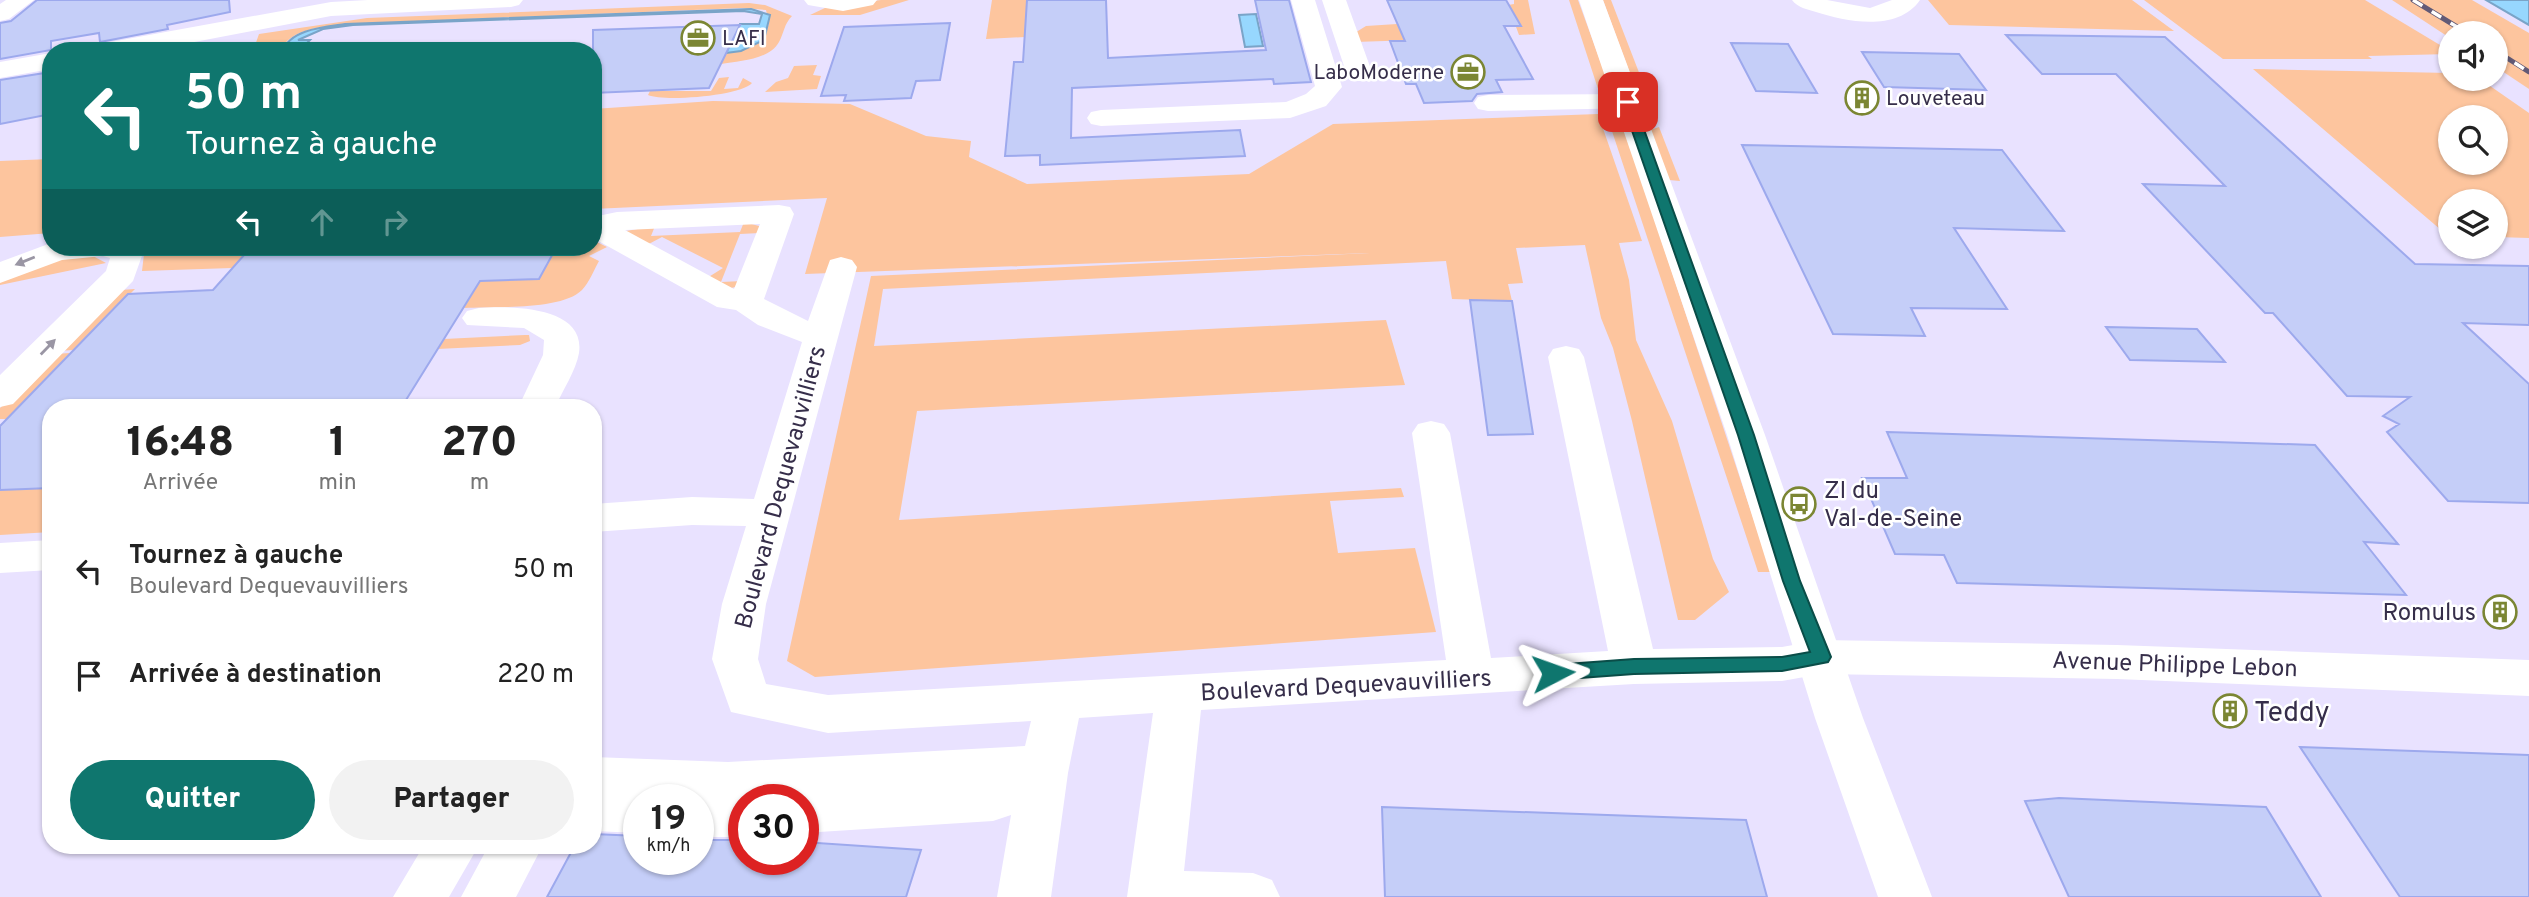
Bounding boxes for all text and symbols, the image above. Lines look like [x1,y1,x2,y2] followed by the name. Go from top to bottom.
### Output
[679,19,717,57] office icon: LAFI
[2438,21,2508,259] map controls
[2438,21,2508,91] button: sound
[722,26,766,53] place label: LAFI
[1449,53,1487,91] office icon: LaboModerne
[1314,60,1444,87] place label: LaboModerne
[185,65,302,127] text: 50 m
[70,70,161,161] icon: left
[1598,72,1658,132] pin
[1843,79,1881,117] building icon: Louveteau
[1609,83,1647,121] icon: arrive
[1886,86,1985,113] place label: Louveteau
[2438,105,2508,175] button: search
[185,126,437,166] text: Tournez à gauche
[2438,189,2508,259] button: layers
[230,203,268,241] icon: left
[303,203,341,241] icon: ahead
[376,203,414,241] icon: right
[14,255,35,266] one-way arrow
[40,339,57,356] one-way arrow
[730,343,834,632] street label: Boulevard Dequevauvilliers
[126,418,234,471] text: 16:48
[329,418,346,471] text: 1
[441,418,518,471] text: 270
[142,469,218,498] text: Arrivée
[319,469,357,498] text: min
[470,469,489,498] text: m
[1824,477,1962,535] place label: ZI du Val-de-Seine
[1780,485,1818,523] bus stop icon: ZI du Val-de-Seine
[129,540,343,573] text: Tournez à gauche
[70,552,108,590] icon: left
[513,554,574,587] text: 50 m
[129,573,409,602] text: Boulevard Dequevauvilliers
[2481,593,2519,631] building icon: Romulus
[2382,599,2476,629] place label: Romulus
[1516,636,1590,710] position arrow
[2052,647,2298,685] street label: Avenue Philippe Lebon
[70,657,108,695] icon: arrive
[129,659,382,692] text: Arrivée à destination
[497,659,574,692] text: 220 m
[1200,664,1493,710] street label: Boulevard Dequevauvilliers
[2211,692,2249,730] building icon: Teddy
[2254,696,2330,732] place label: Teddy
[70,760,315,840] button: Quitter
[329,760,574,840] button: Partager
[728,784,819,875] speed limit sign: 30
[651,798,686,842] text: 19
[647,835,690,858] text: km/h

